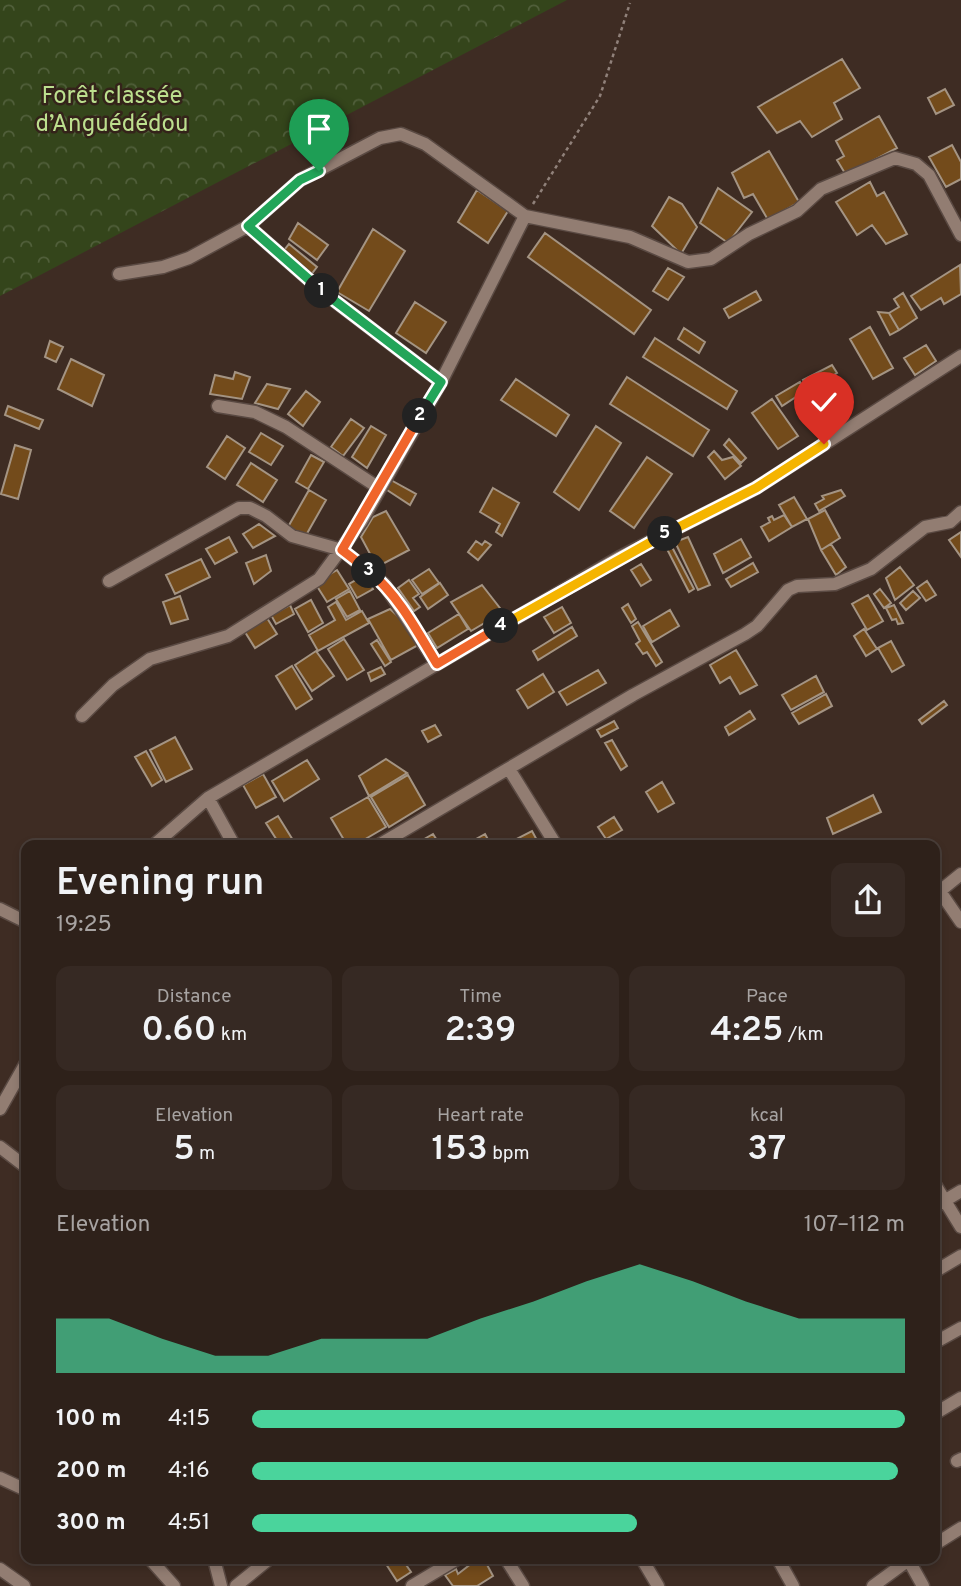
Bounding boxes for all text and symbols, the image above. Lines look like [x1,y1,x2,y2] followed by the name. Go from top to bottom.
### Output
[36,82,188,140] park label: Forêt classée d’Anguédédou
[289,99,349,171] pin
[300,110,338,148] icon: arrive
[304,274,340,308] pin: 1
[318,278,325,302] text: 1
[794,372,854,444] pin
[805,383,843,421] icon: check
[402,398,438,434] pin: 2
[414,403,425,427] text: 2
[648,516,682,552] pin: 5
[659,521,670,545] text: 5
[352,554,386,588] pin: 3
[363,558,374,582] text: 3
[484,608,518,644] pin: 4
[494,613,507,637] text: 4
[56,860,264,909] text: Evening run
[831,863,905,937] button: share
[56,911,112,940] text: 19:25
[157,985,231,1009] text: Distance
[459,985,502,1009] text: Time
[746,985,788,1009] text: Pace
[141,1009,216,1053] text: 0.60
[445,1009,516,1053] text: 2:39
[710,1009,784,1053] text: 4:25
[216,1023,247,1047] text: km
[784,1023,824,1047] text: /km
[155,1104,233,1128] text: Elevation
[437,1104,524,1128] text: Heart rate
[750,1104,784,1128] text: kcal
[173,1128,195,1172] text: 5
[432,1128,488,1172] text: 153
[747,1128,786,1172] text: 37
[195,1142,215,1166] text: m
[488,1142,529,1166] text: bpm
[56,1211,151,1240] text: Elevation
[804,1211,905,1240] text: 107–112 m
[56,1405,121,1434] text: 100 m
[168,1405,210,1434] text: 4:15
[56,1457,126,1486] text: 200 m
[168,1457,210,1486] text: 4:16
[56,1509,126,1538] text: 300 m
[168,1509,210,1538] text: 4:51

